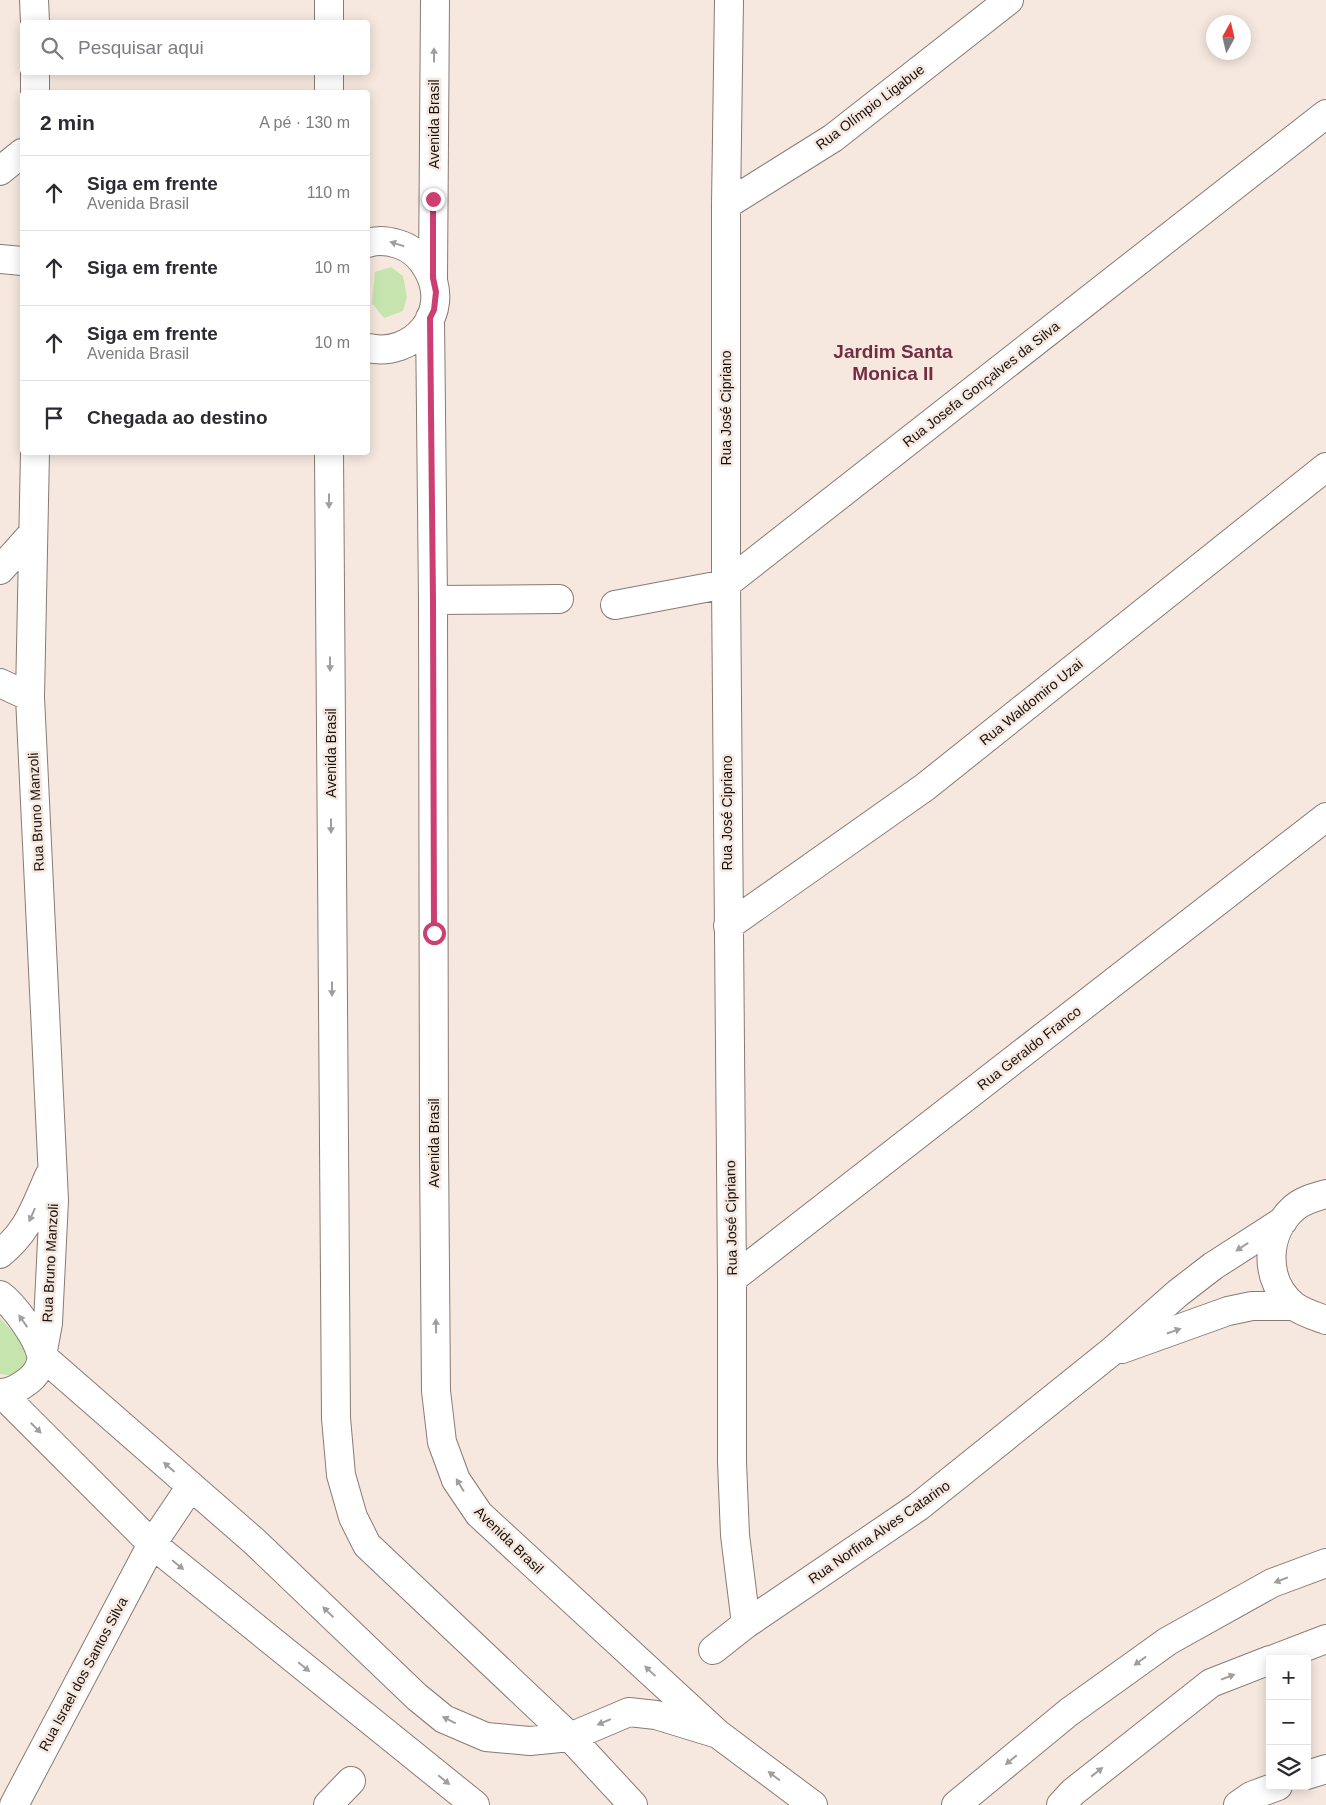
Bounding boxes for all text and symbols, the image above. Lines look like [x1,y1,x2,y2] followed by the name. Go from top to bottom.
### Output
[1206,15,1251,60] north arrow
[20,20,370,75] search box
[38,34,66,62] icon: search
[78,37,204,58] text: Pesquisar aqui
[430,47,438,63] one-way arrow
[813,61,928,153] street label: Rua Olímpio Ligabue
[426,79,442,169] street label: Avenida Brasil
[40,111,95,134] text: 2 min
[259,114,350,131] text: A pé · 130 m
[87,173,218,194] text: Siga em frente
[40,179,68,207] icon: ahead
[307,184,350,201] text: 110 m
[422,188,445,211] route end
[87,195,189,212] text: Avenida Brasil
[390,239,405,247] one-way arrow
[40,254,68,282] icon: ahead
[87,257,218,278] text: Siga em frente
[314,259,350,276] text: 10 m
[899,318,1063,450] street label: Rua Josefa Gonçalves da Silva
[87,323,218,344] text: Siga em frente
[40,329,68,357] icon: ahead
[314,334,350,351] text: 10 m
[833,341,953,384] district label: Jardim Santa Monica II
[87,345,189,362] text: Avenida Brasil
[718,350,734,466] street label: Rua José Cipriano
[40,404,68,432] icon: arrive
[87,407,268,428] text: Chegada ao destino
[325,493,333,509] one-way arrow
[326,656,334,672] one-way arrow
[976,656,1086,748] street label: Rua Waldomiro Uzai
[323,708,339,798] street label: Avenida Brasil
[25,752,47,872] street label: Rua Bruno Manzoli
[719,755,735,871] street label: Rua José Cipriano
[327,818,335,834] one-way arrow
[423,922,446,945] route start
[329,981,337,997] one-way arrow
[974,1003,1084,1093] street label: Rua Geraldo Franco
[426,1098,442,1188] street label: Avenida Brasil
[722,1160,740,1276] street label: Rua José Cipriano
[39,1203,61,1323] street label: Rua Bruno Manzoli
[27,1208,35,1222] one-way arrow
[1235,1242,1248,1252] one-way arrow
[18,1314,28,1328] one-way arrow
[431,1318,439,1334] one-way arrow
[1167,1326,1182,1334] one-way arrow
[30,1422,42,1434] one-way arrow
[163,1462,176,1473] one-way arrow
[805,1477,953,1587] street label: Rua Norfina Alves Catarino
[455,1478,464,1491] one-way arrow
[471,1503,547,1577] street label: Avenida Brasil
[171,1559,184,1570] one-way arrow
[1273,1577,1288,1584] one-way arrow
[36,1594,131,1754] street label: Rua Israel dos Santos Silva
[323,1606,335,1618] one-way arrow
[1266,1655,1311,1790] map controls
[1266,1655,1311,1700] button: +
[1133,1656,1147,1666] one-way arrow
[298,1661,311,1672] one-way arrow
[644,1665,656,1677] one-way arrow
[1221,1673,1236,1681] one-way arrow
[1266,1700,1311,1745] button: −
[442,1716,456,1724] one-way arrow
[596,1718,611,1726] one-way arrow
[1266,1745,1311,1790] button: layers
[1005,1754,1018,1765] one-way arrow
[1090,1767,1103,1778] one-way arrow
[767,1771,781,1781] one-way arrow
[438,1775,451,1786] one-way arrow

